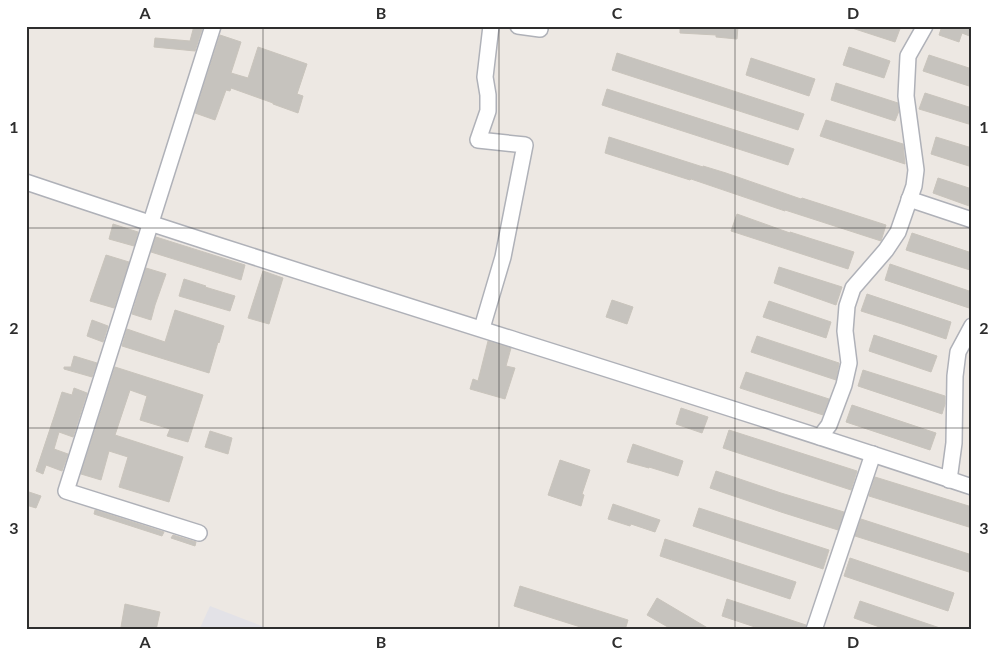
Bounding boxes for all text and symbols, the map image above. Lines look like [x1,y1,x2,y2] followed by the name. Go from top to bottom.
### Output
[138,3,151,22] text: A
[376,3,386,22] text: B
[612,3,623,22] text: C
[847,3,859,22] text: D
[9,117,19,136] text: 1
[979,117,989,136] text: 1
[9,318,19,337] text: 2
[979,318,989,337] text: 2
[9,518,19,537] text: 3
[979,518,989,537] text: 3
[138,632,151,651] text: A
[376,632,386,651] text: B
[612,632,623,651] text: C
[847,632,859,651] text: D

